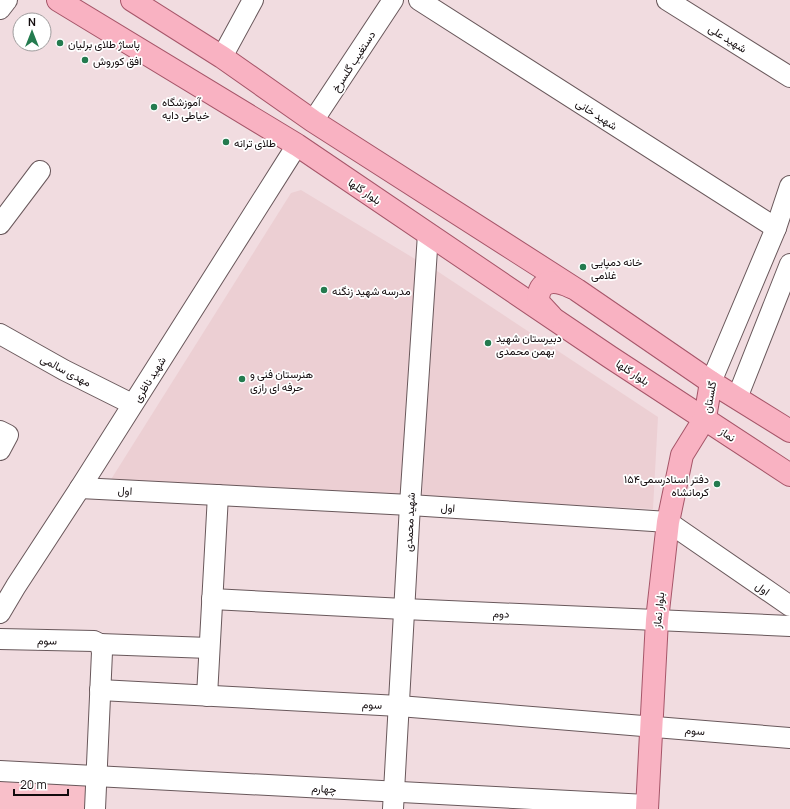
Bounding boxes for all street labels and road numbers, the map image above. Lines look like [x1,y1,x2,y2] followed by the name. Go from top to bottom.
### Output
[706,20,750,56] street label: شهید علی
[328,28,379,95] street label: دستغیب گلسرخ
[573,95,621,133] street label: شهید خانی
[346,174,384,208] street label: بلوار گلها
[38,350,94,390] street label: مهدی سالمی
[129,353,169,405] street label: شهید ناظری
[613,356,653,388] street label: بلوار گلها
[699,380,719,414] street label: گلستان
[716,423,739,445] street label: نماز
[117,482,133,498] street label: اول
[400,492,418,552] street label: شهید محمدی
[440,499,456,515] street label: اول
[753,578,773,598] street label: اول
[649,591,667,630] street label: بلوار نماز
[492,605,510,622] street label: دوم
[37,632,58,649] street label: سوم
[362,696,383,713] street label: سوم
[684,722,706,739] street label: سوم
[311,780,337,797] street label: چهارم

